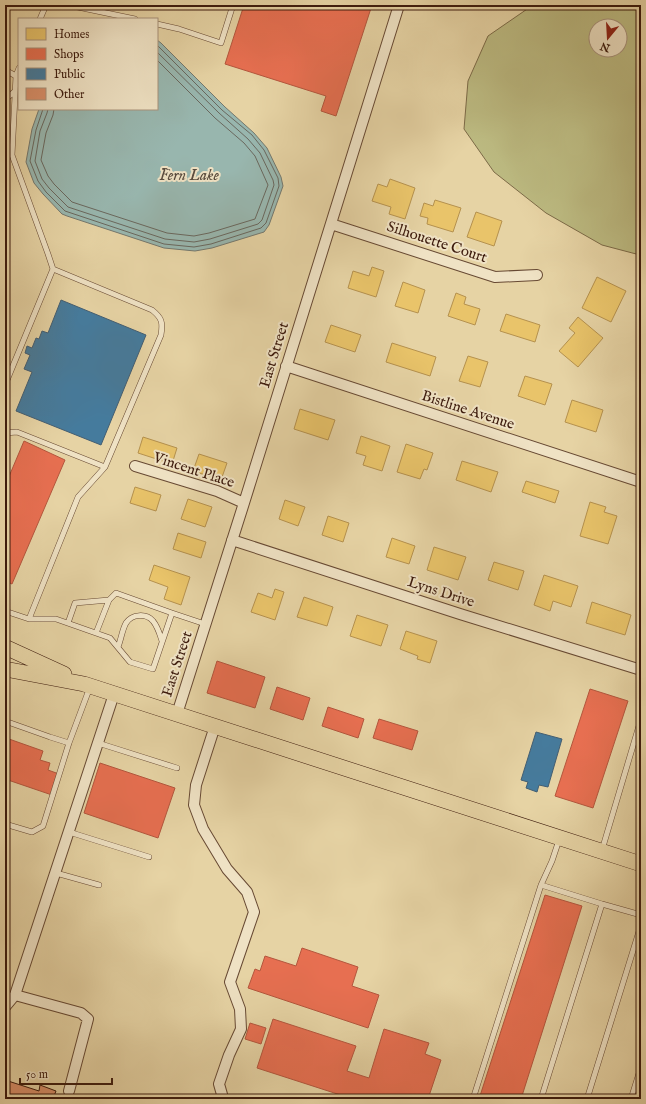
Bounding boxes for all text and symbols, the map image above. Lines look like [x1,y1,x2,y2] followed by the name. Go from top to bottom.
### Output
[18,18,158,110] legend
[588,18,628,58] north arrow
[54,27,90,42] text: Homes
[598,38,613,55] text: N
[54,47,84,63] text: Shops
[54,67,85,82] text: Public
[54,87,85,102] text: Other
[159,166,219,186] water label: Fern Lake
[385,217,489,267] street label: Silhouette Court
[255,320,293,390] street label: East Street
[419,386,517,434] street label: Bistline Avenue
[150,448,237,492] street label: Vincent Place
[405,572,477,612] street label: Lyns Drive
[157,629,197,699] street label: East Street
[20,1060,112,1086] scale bar
[26,1067,48,1082] text: 50 m

